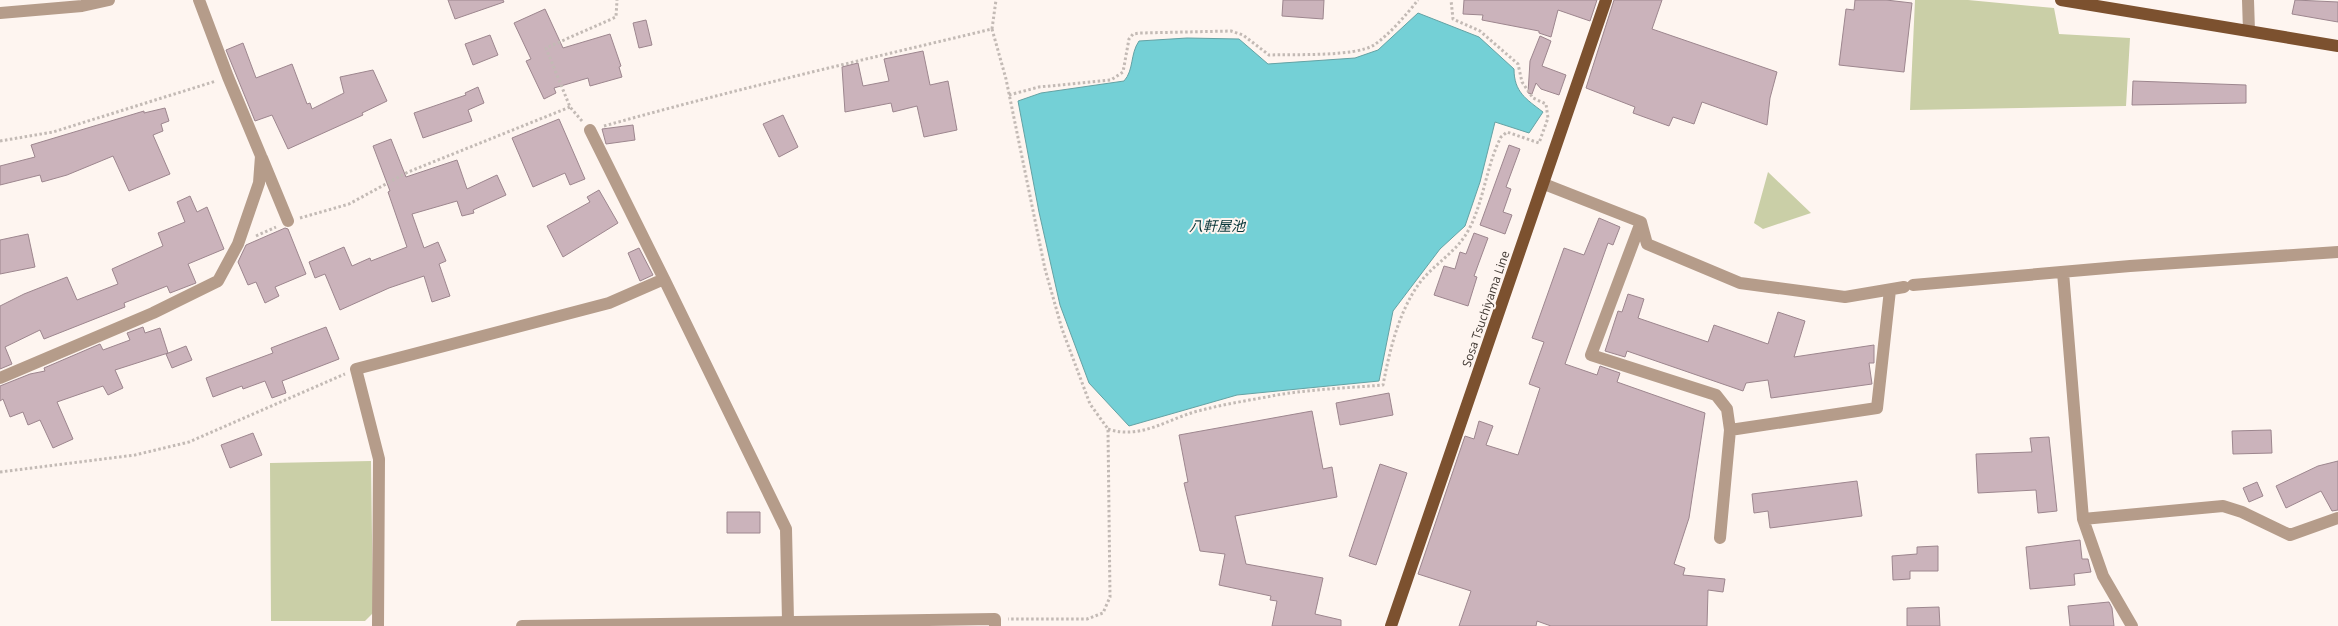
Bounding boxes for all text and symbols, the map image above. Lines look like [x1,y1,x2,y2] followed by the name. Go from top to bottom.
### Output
[1189,216,1247,235] water label: 八軒屋池
[1458,248,1514,369] street label: Sosa Tsuchiyama Line

